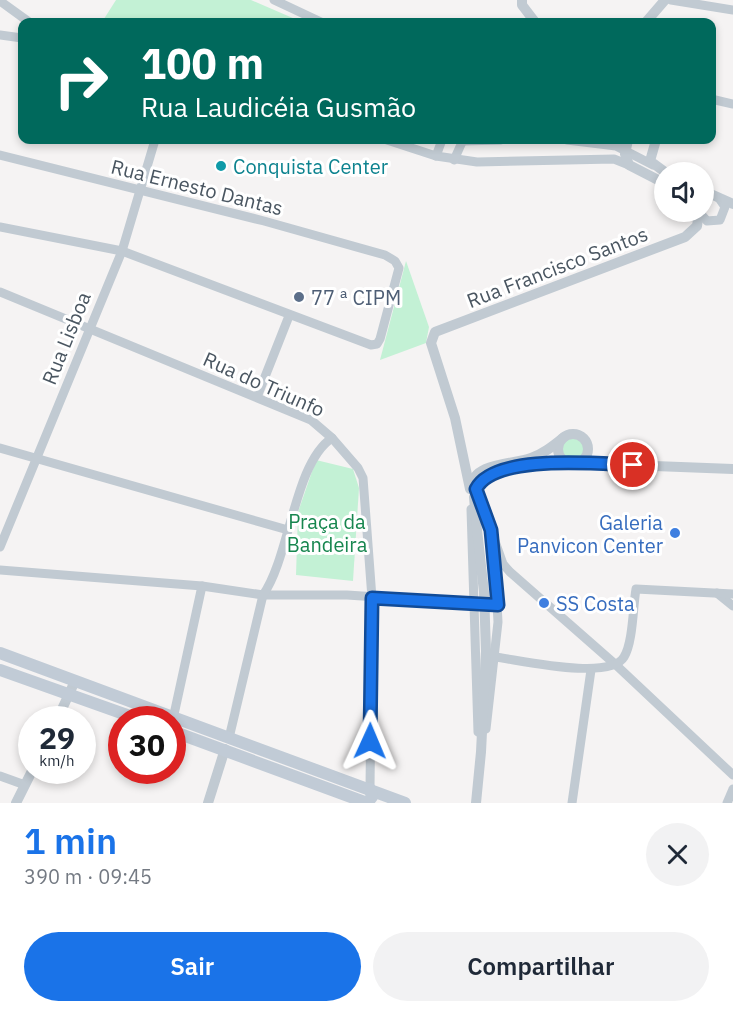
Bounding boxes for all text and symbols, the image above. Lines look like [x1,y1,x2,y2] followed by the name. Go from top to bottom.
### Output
[141,36,264,91] text: 100 m
[42,42,120,120] icon: right
[141,89,416,124] text: Rua Laudicéia Gusmão
[108,153,286,221] street label: Rua Ernesto Dantas
[233,153,388,180] place label: Conquista Center
[214,159,228,173] marker: Conquista Center
[654,162,714,222] map controls
[654,162,714,222] button: sound
[463,220,651,314] street label: Rua Francisco Santos
[311,284,401,311] place label: 77 ª CIPM
[35,287,97,388] street label: Rua Lisboa
[292,290,306,304] marker: 77 ª CIPM
[199,345,329,423] street label: Rua do Triunfo
[607,439,658,490] pin
[616,448,649,481] icon: arrive
[287,508,368,558] park label: Praça da Bandeira
[517,509,663,559] place label: Galeria Panvicon Center
[668,526,682,540] marker: Galeria Panvicon Center
[556,590,635,617] place label: SS Costa
[537,596,551,610] marker: SS Costa
[108,706,186,784] speed limit sign: 30
[338,709,402,773] position arrow
[39,718,75,757] text: 29
[39,751,75,770] text: km/h
[24,817,117,864] text: 1 min
[646,823,709,886] button: close
[24,863,152,890] text: 390 m · 09:45
[24,932,361,1001] button: Sair
[373,932,709,1001] button: Compartilhar

